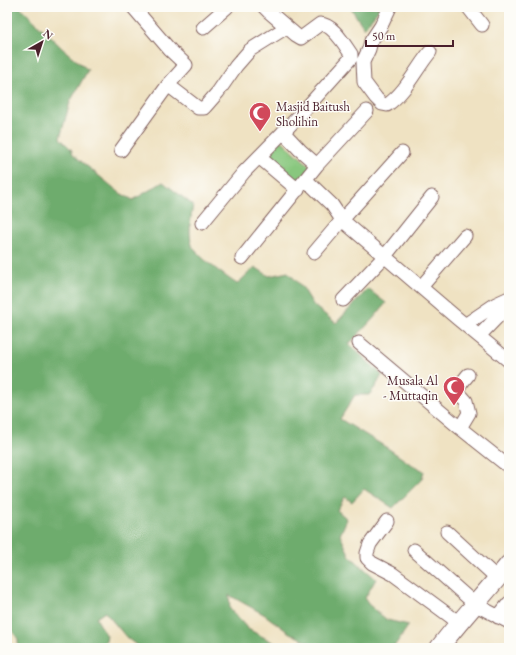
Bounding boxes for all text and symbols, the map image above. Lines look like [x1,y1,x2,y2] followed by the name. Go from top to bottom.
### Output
[22,22,62,62] north arrow
[366,22,453,48] scale bar
[40,26,56,43] text: N
[372,28,396,44] text: 50 m
[276,98,350,130] place label: Masjid Baitush Sholihin
[247,100,273,133] mosque icon: Masjid Baitush Sholihin
[383,372,438,404] place label: Musala Al - Muttaqin
[441,374,467,407] mosque icon: Musala Al - Muttaqin

